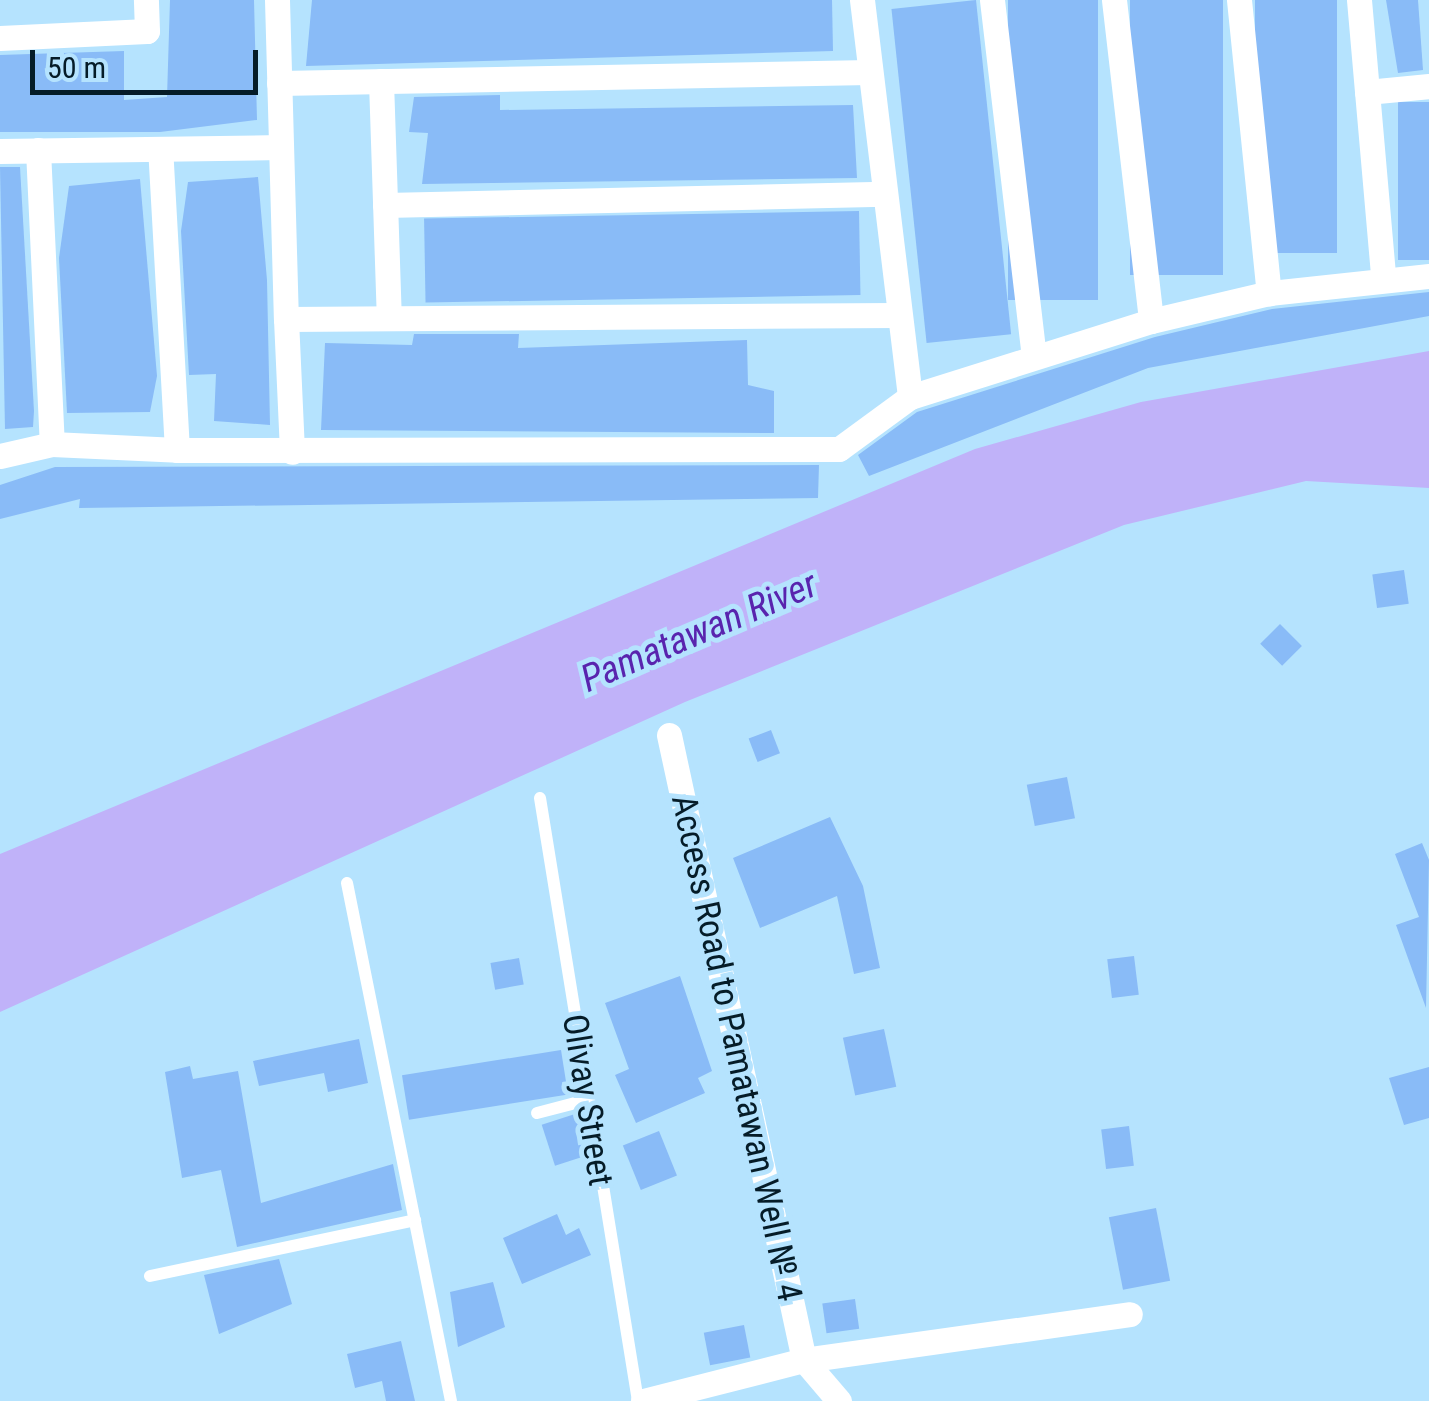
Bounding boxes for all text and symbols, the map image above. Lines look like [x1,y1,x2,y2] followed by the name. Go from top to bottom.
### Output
[35,30,262,92] scale bar
[47,50,106,85] text: 50 m
[574,562,824,702] water label: Pamatawan River
[662,791,810,1305] street label: Access Road to Pamatawan Well № 4
[553,1011,621,1189] street label: Olivay Street

